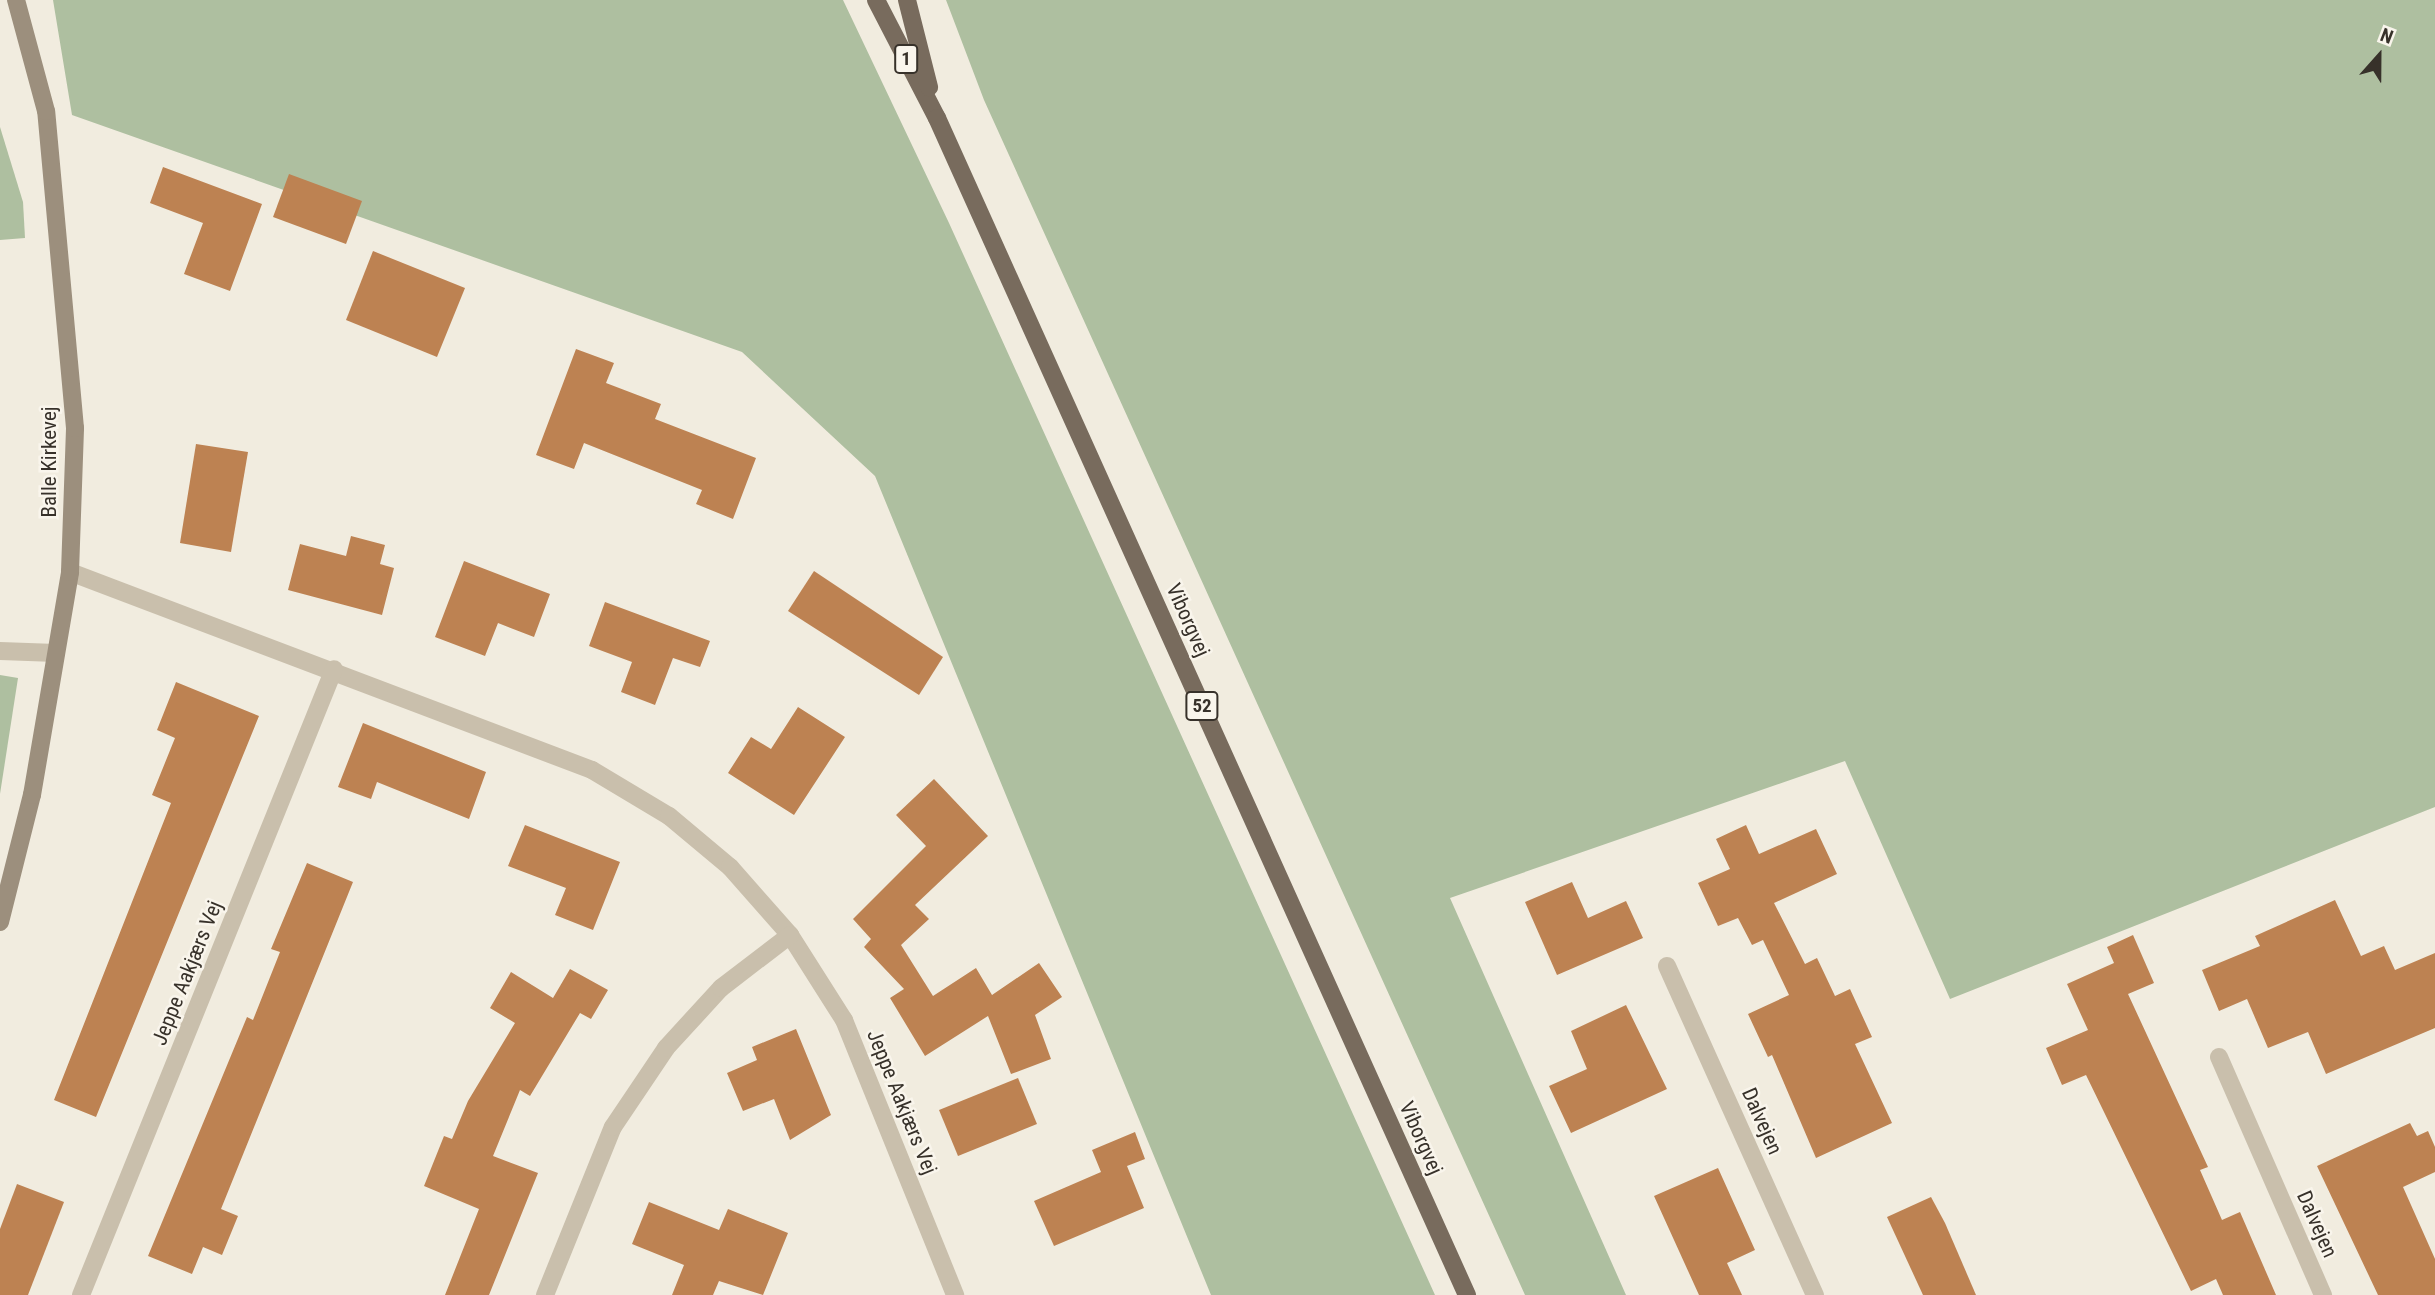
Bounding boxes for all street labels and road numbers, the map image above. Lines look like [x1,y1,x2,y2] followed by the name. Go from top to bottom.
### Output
[894,44,918,74] road number: 1
[36,407,62,517] street label: Balle Kirkevej
[1161,579,1215,661] street label: Viborgvej
[1184,691,1220,722] road number: 52
[147,897,227,1049] street label: Jeppe Aakjærs Vej
[862,1026,942,1178] street label: Jeppe Aakjærs Vej
[1736,1084,1788,1158] street label: Dalvejen
[1394,1097,1448,1179] street label: Viborgvej
[2291,1187,2343,1261] street label: Dalvejen

